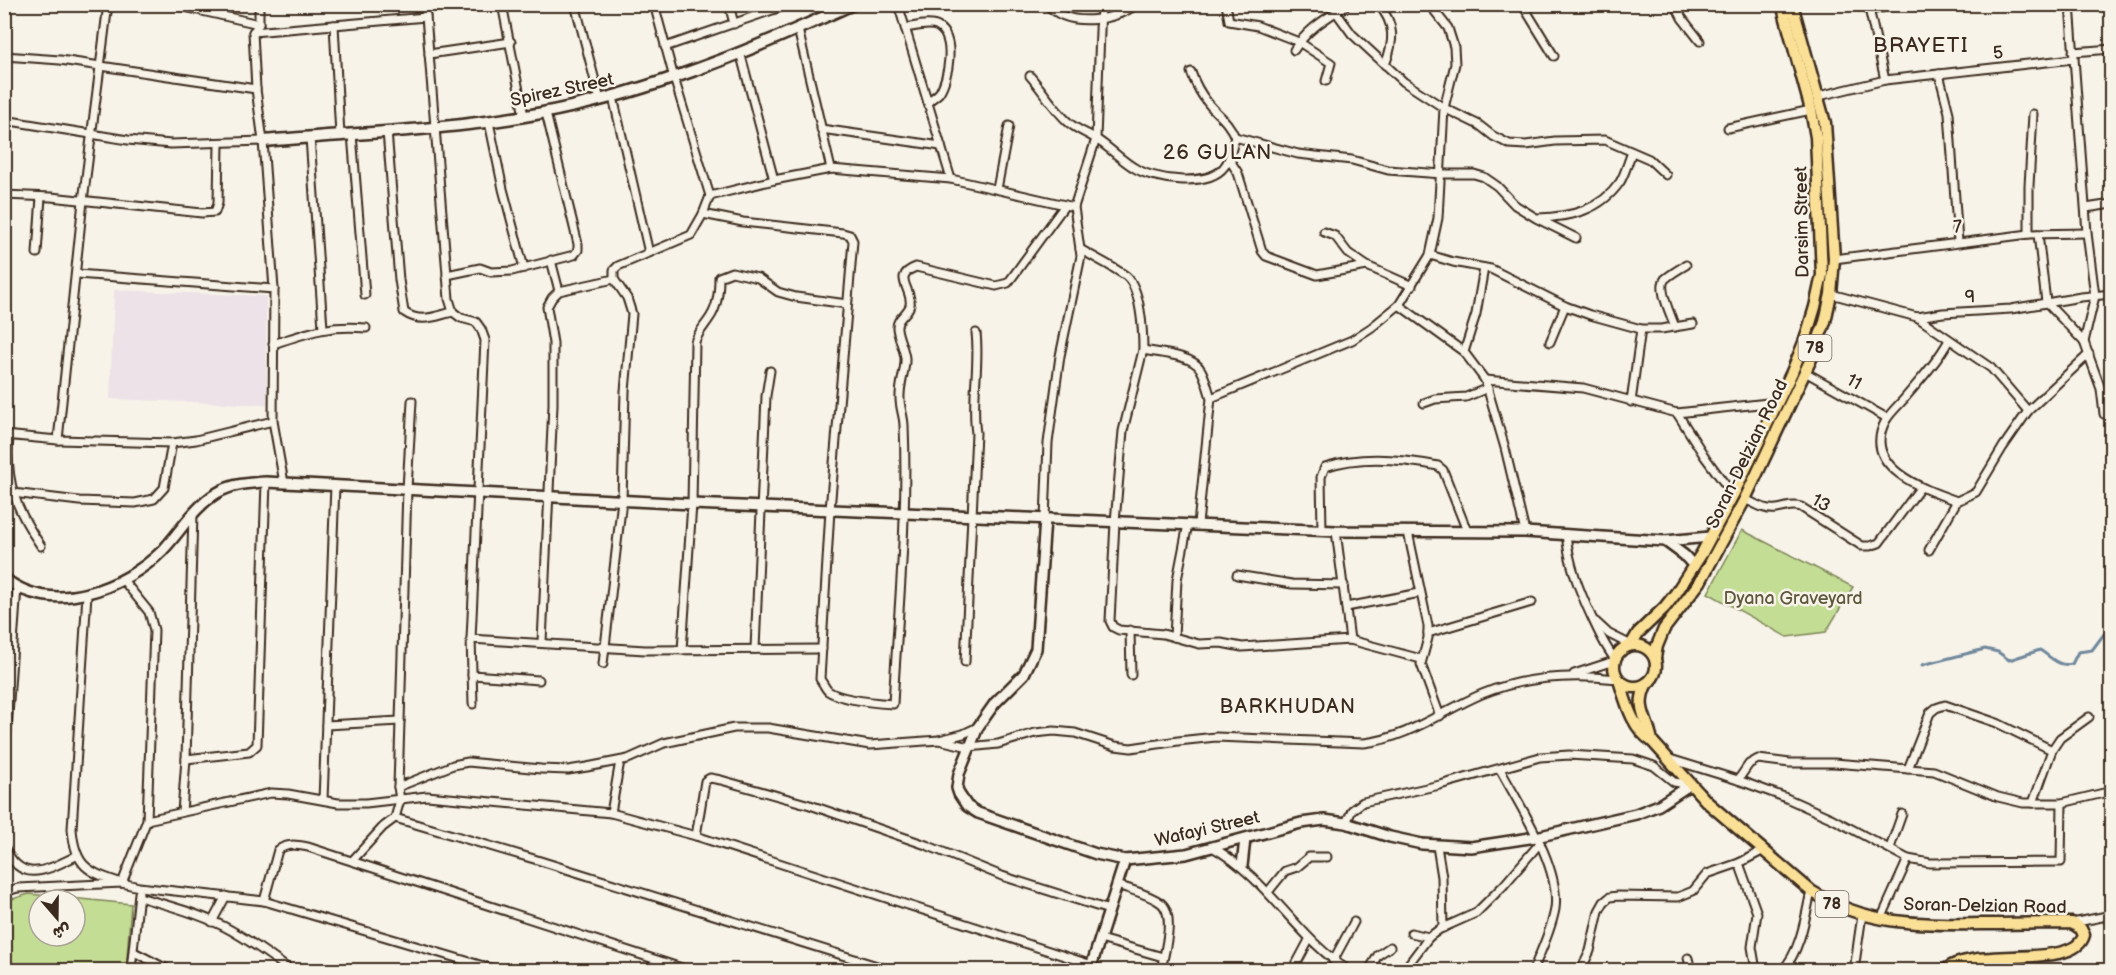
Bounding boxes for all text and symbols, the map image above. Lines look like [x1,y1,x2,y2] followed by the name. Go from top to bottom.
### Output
[1873,33,1969,58] district label: BRAYETI
[1992,42,2004,64] street label: 5
[509,69,616,111] street label: Spirez Street
[1163,141,1273,165] district label: 26 GULAN
[1791,166,1813,278] street label: Darsim Street
[1952,216,1964,238] street label: 7
[1964,286,1976,308] street label: 9
[1798,335,1832,361] road number: 78
[1843,369,1865,395] street label: 11
[1702,376,1792,532] street label: Soran-Delzian Road
[1808,489,1834,517] street label: 13
[1723,588,1863,609] park label: Dyana Graveyard
[1219,695,1357,719] district label: BARKHUDAN
[1153,807,1262,851] street label: Wafayi Street
[27,888,87,948] north arrow
[1816,891,1848,917] road number: 78
[1903,894,2067,918] street label: Soran-Delzian Road
[50,919,73,943] text: ش

